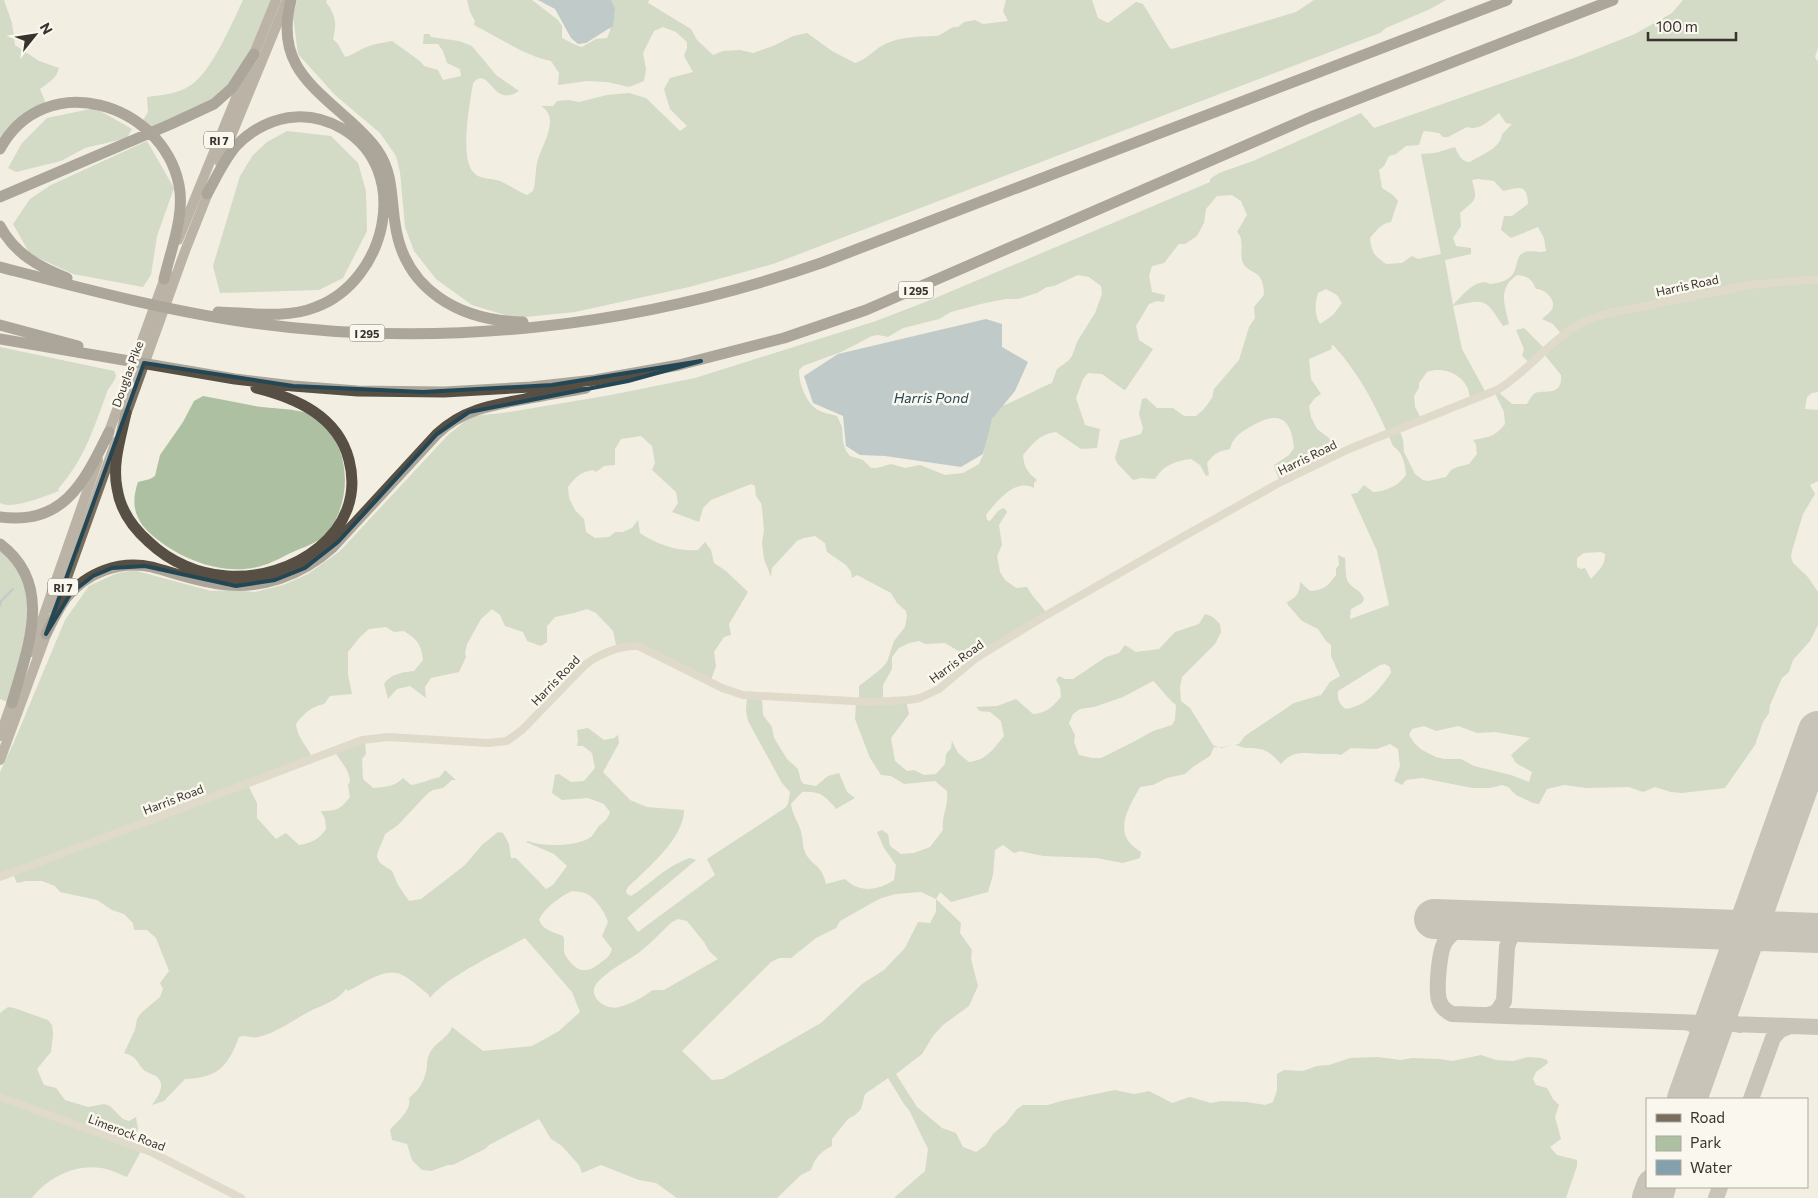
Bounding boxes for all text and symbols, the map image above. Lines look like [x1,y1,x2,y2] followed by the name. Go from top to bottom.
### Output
[10,10,60,60] north arrow
[1648,10,1736,42] scale bar
[1656,17,1698,35] text: 100 m
[37,19,57,37] text: N
[204,132,234,148] road number: RI 7
[1654,272,1720,298] street label: Harris Road
[898,282,934,298] road number: I 295
[350,324,384,342] road number: I 295
[109,339,145,409] street label: Douglas Pike
[894,389,969,406] water label: Harris Pond
[1275,437,1339,477] street label: Harris Road
[48,578,78,596] road number: RI 7
[926,637,986,685] street label: Harris Road
[528,652,582,708] street label: Harris Road
[141,781,205,817] street label: Harris Road
[1646,1098,1808,1188] legend
[1690,1108,1725,1126] text: Road
[87,1111,168,1153] street label: Limerock Road
[1690,1133,1721,1151] text: Park
[1690,1158,1732,1176] text: Water

